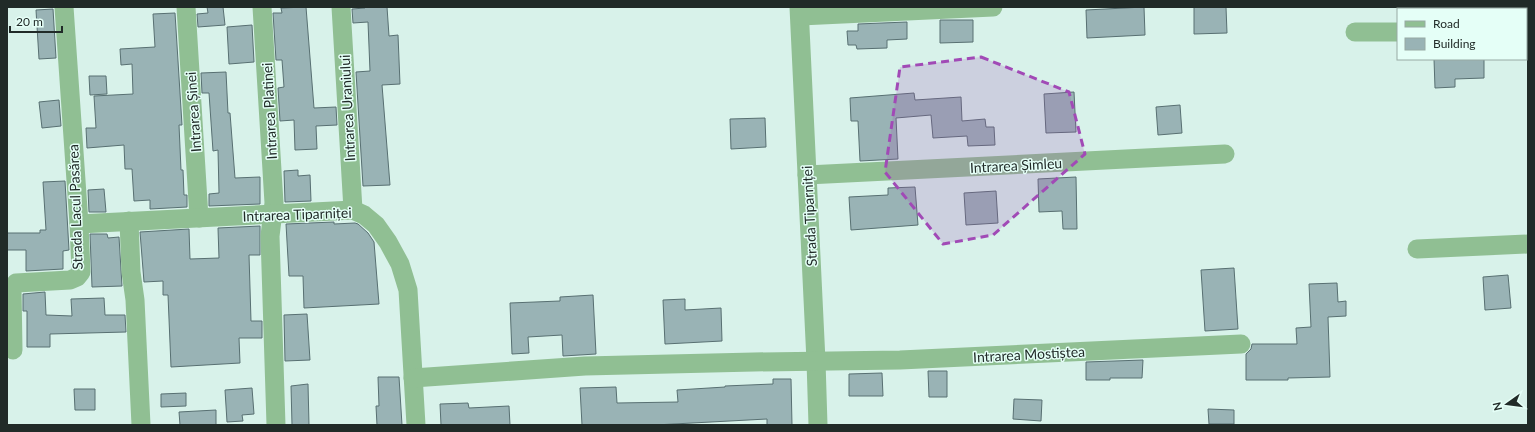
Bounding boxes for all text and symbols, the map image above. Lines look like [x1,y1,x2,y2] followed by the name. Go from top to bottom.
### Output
[10,8,62,34] scale bar
[1397,8,1527,60] legend
[16,14,43,29] text: 20 m
[1433,16,1460,31] text: Road
[1433,36,1476,51] text: Building
[336,54,358,162] street label: Intrarea Uraniului
[258,62,280,160] street label: Intrarea Platinei
[182,71,204,153] street label: Intrarea Șinei
[64,144,86,270] street label: Strada Lacul Pasărea
[970,154,1062,176] street label: Intrarea Șimleu
[798,165,820,267] street label: Strada Tiparniței
[242,204,352,224] street label: Intrarea Tiparniței
[973,343,1085,365] street label: Intrarea Mostiștea
[1487,384,1527,424] north arrow
[1489,401,1504,412] text: N

